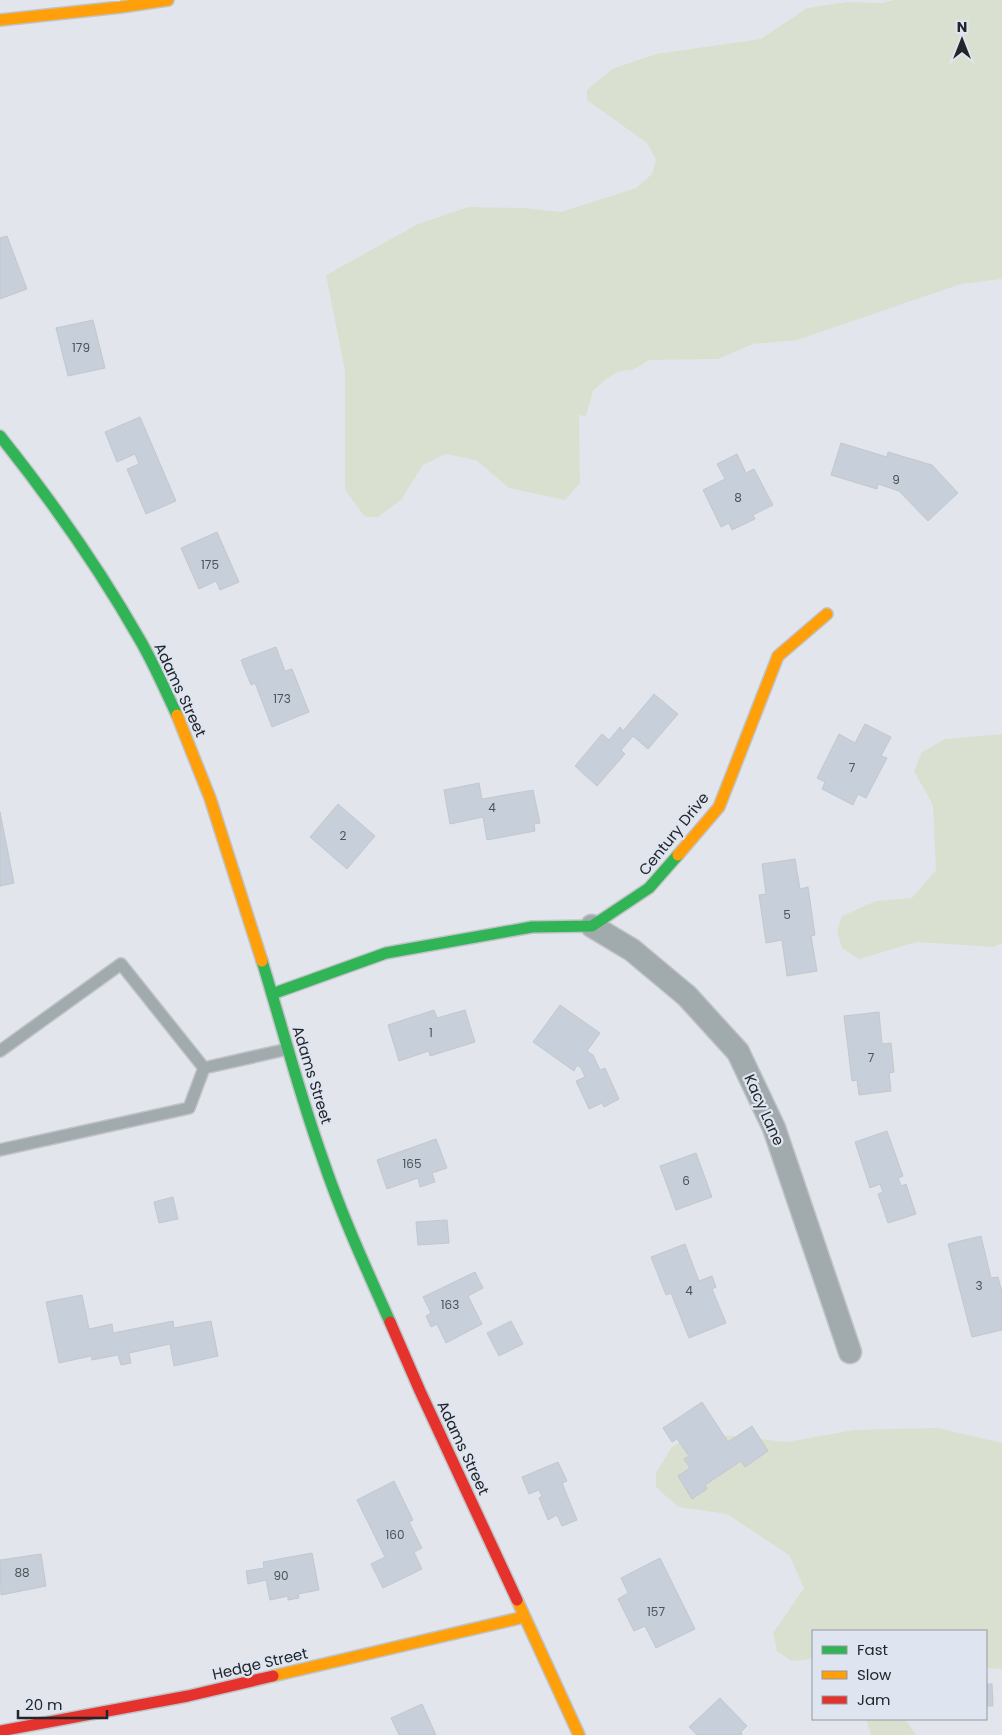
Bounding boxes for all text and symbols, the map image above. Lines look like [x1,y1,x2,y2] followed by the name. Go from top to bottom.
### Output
[937,15,987,65] north arrow
[957,17,967,37] text: N
[72,339,90,356] house number: 179
[892,471,900,488] house number: 9
[734,489,742,506] house number: 8
[201,556,219,573] house number: 175
[149,639,211,740] street label: Adams Street
[273,690,291,707] house number: 173
[849,759,856,776] house number: 7
[634,788,714,880] street label: Century Drive
[488,799,496,816] house number: 4
[340,827,347,844] house number: 2
[783,906,791,923] house number: 5
[288,1023,337,1127] street label: Adams Street
[429,1024,433,1041] house number: 1
[868,1049,875,1066] house number: 7
[739,1071,790,1149] street label: Kacy Lane
[403,1155,422,1172] house number: 165
[682,1172,690,1189] house number: 6
[975,1277,983,1294] house number: 3
[685,1282,693,1299] house number: 4
[441,1296,459,1313] house number: 163
[432,1397,494,1498] street label: Adams Street
[386,1526,405,1543] house number: 160
[14,1564,30,1581] house number: 88
[273,1567,289,1584] house number: 90
[647,1603,665,1620] house number: 157
[812,1630,987,1720] legend
[857,1639,888,1660] text: Fast
[210,1642,310,1685] street label: Hedge Street
[857,1664,892,1685] text: Slow
[18,1688,106,1720] scale bar
[857,1689,891,1710] text: Jam
[25,1694,63,1715] text: 20 m

